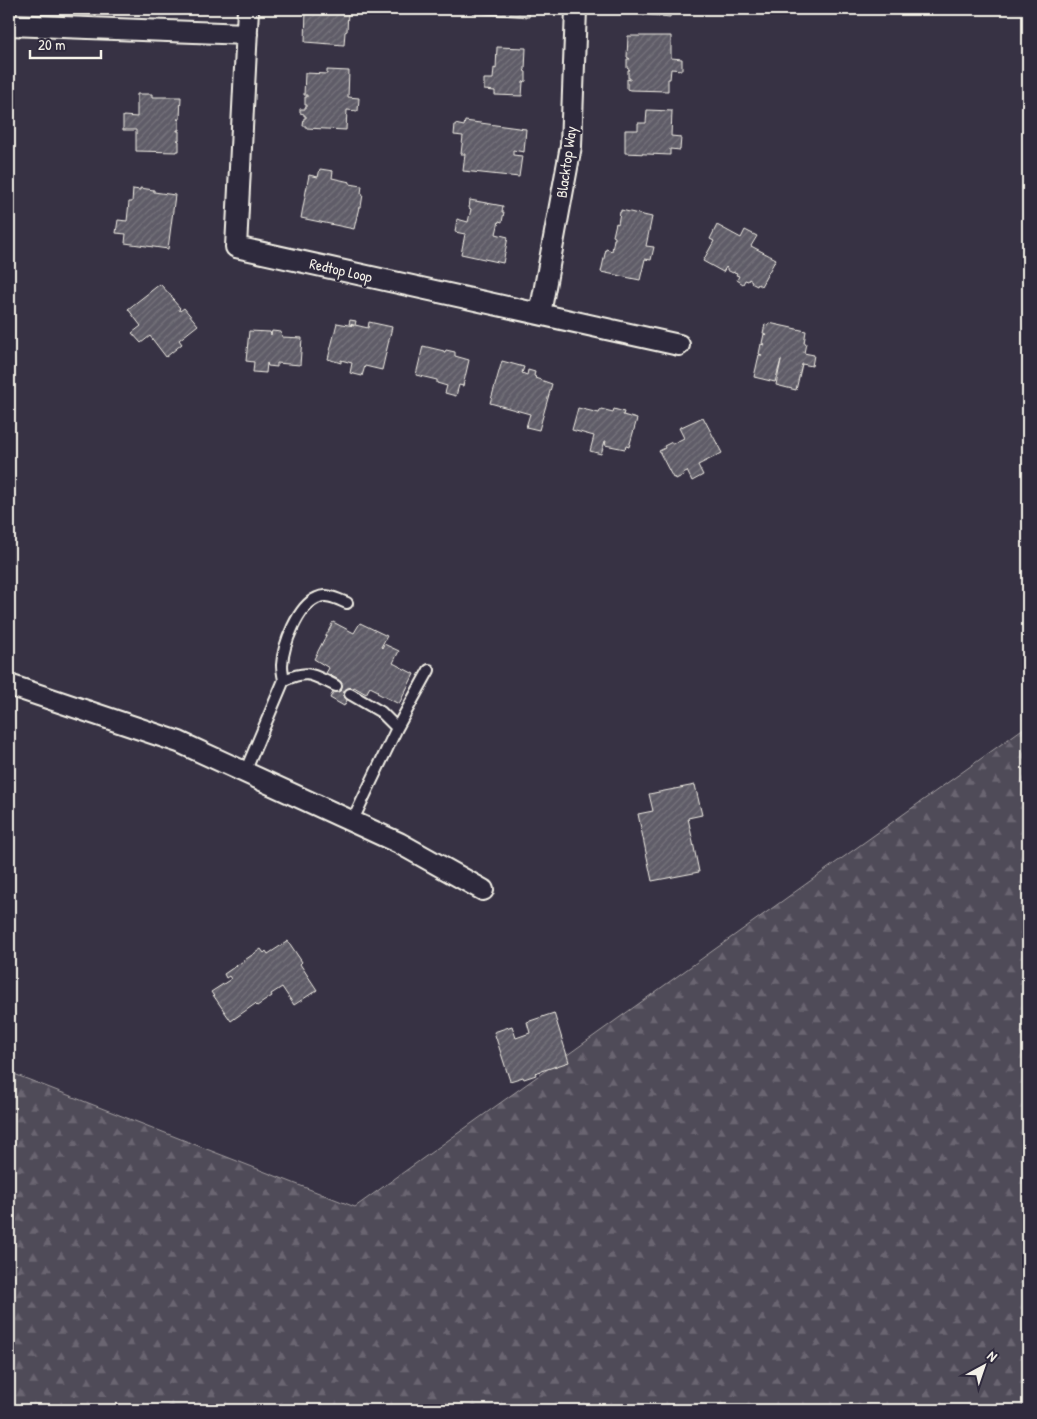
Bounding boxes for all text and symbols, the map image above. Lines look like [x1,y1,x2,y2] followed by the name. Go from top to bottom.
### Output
[30,28,101,60] scale bar
[38,34,65,55] text: 20 m
[551,125,581,199] street label: Blacktop Way
[308,253,375,288] street label: Redtop Loop
[960,1342,1010,1392] north arrow
[984,1346,1002,1366] text: N

